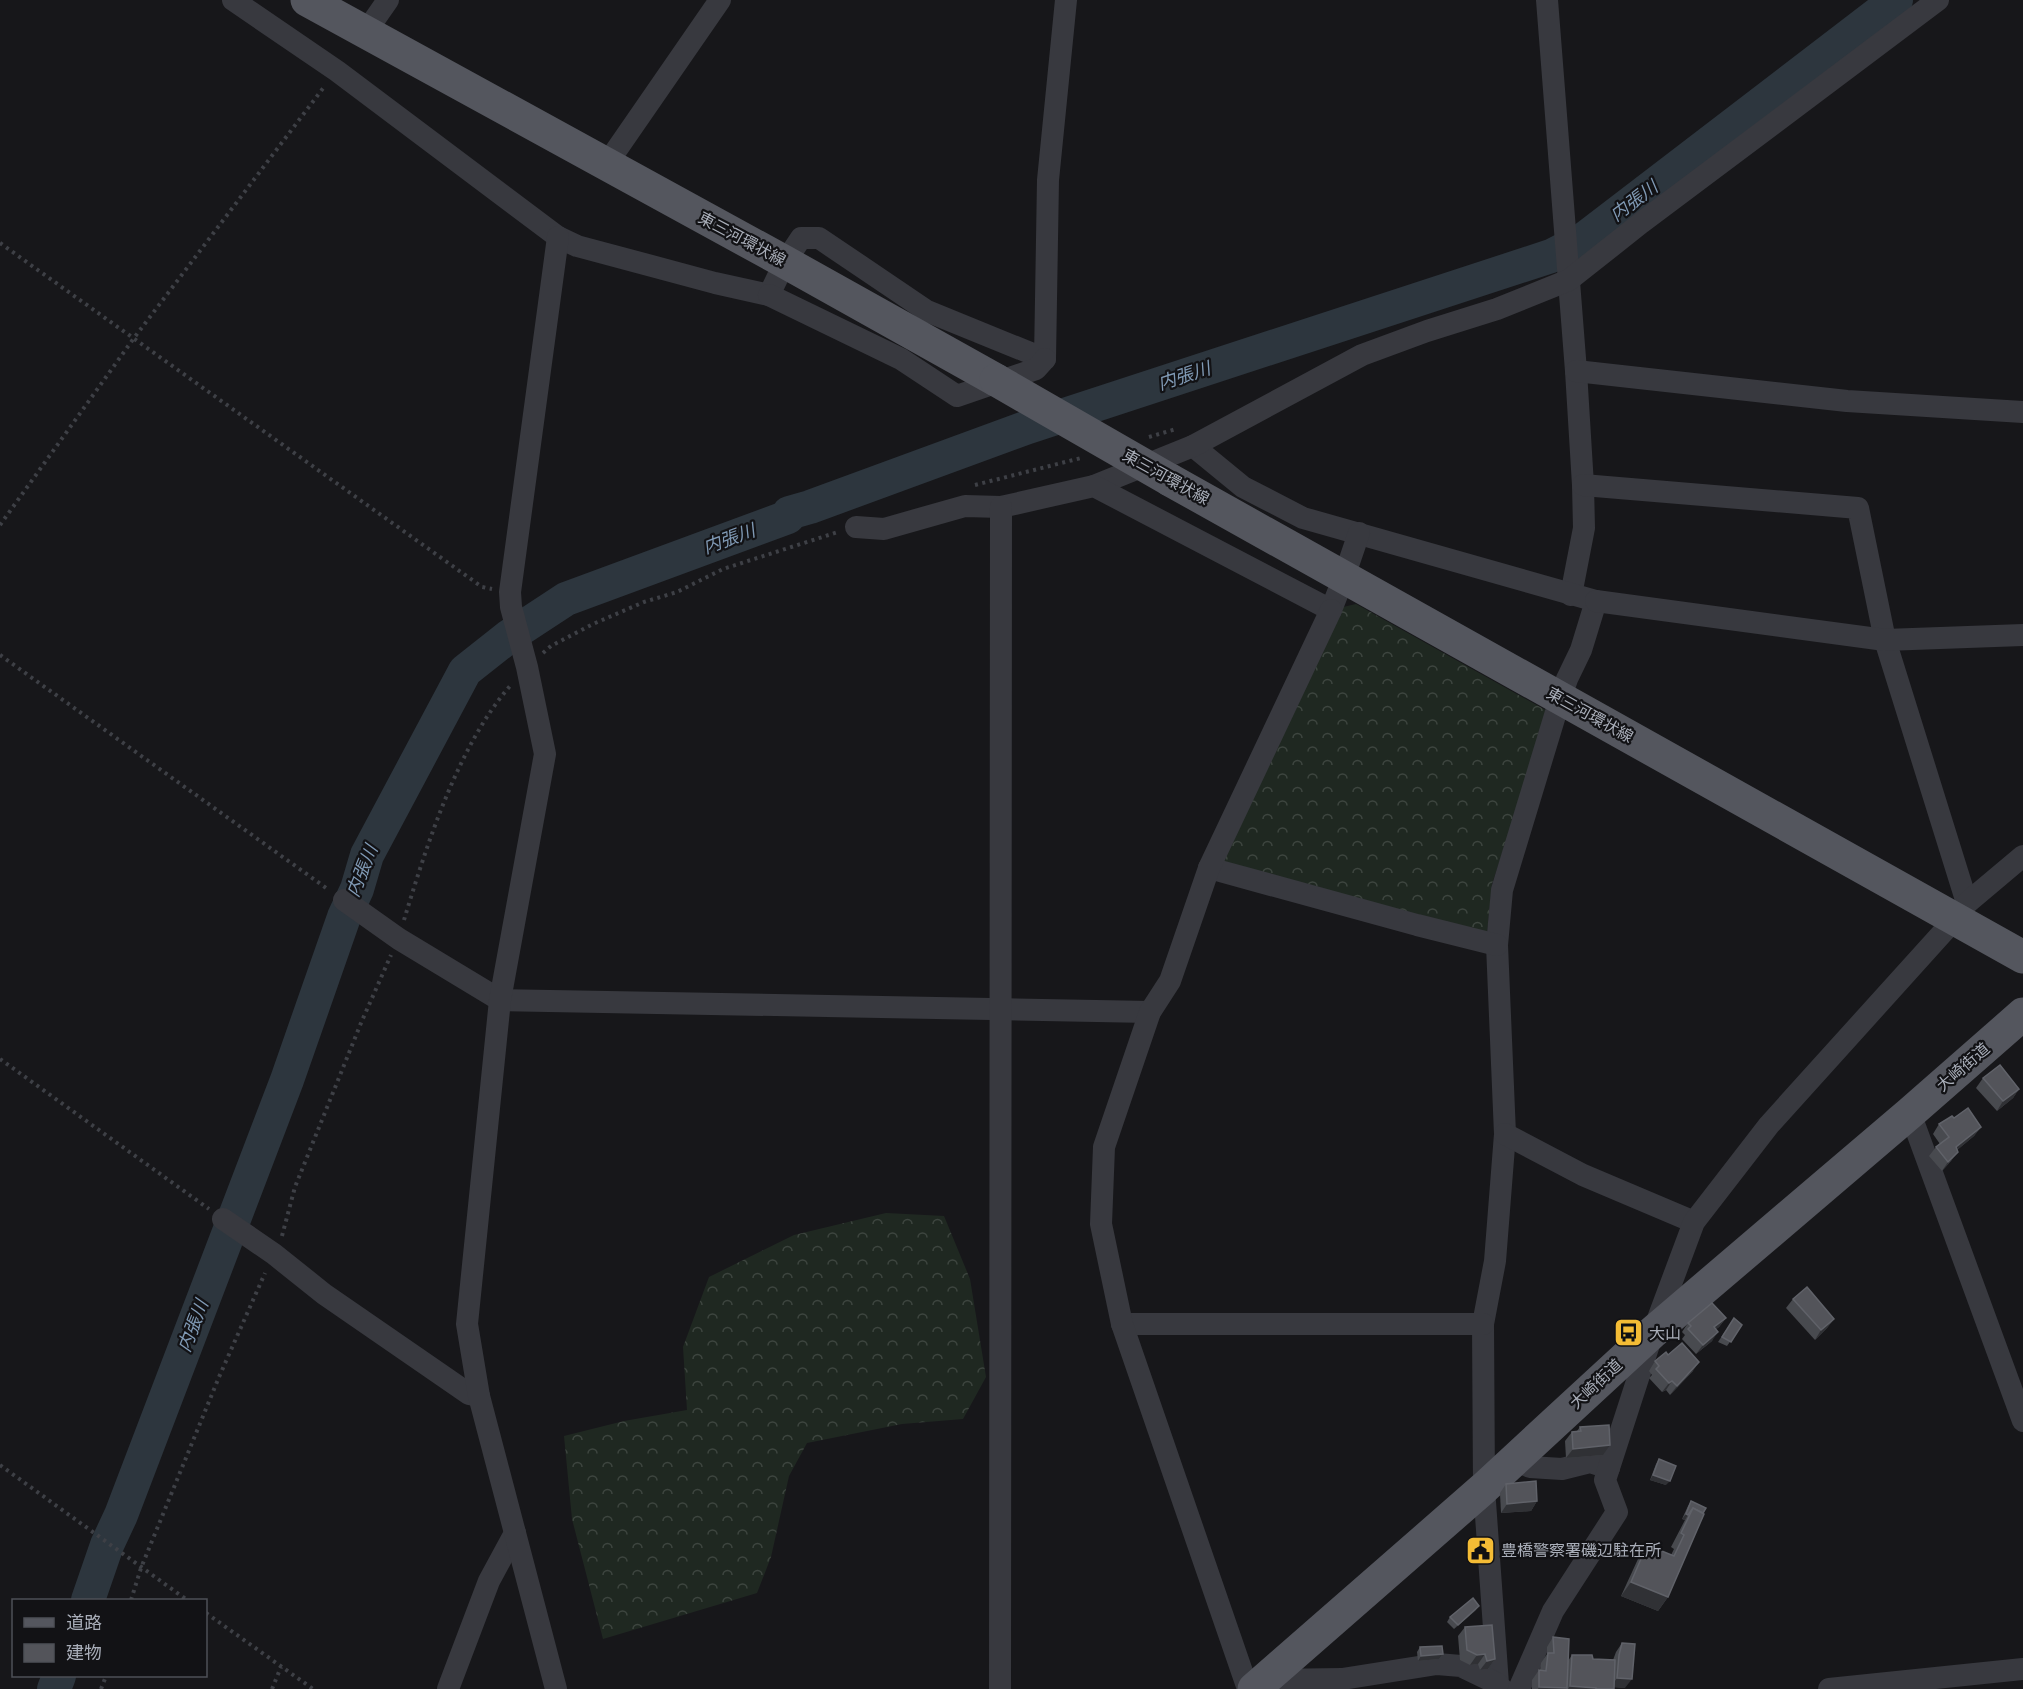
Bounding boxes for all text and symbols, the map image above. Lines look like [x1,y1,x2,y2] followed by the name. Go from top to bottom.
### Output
[1606,175,1664,226] water label: 内張川
[695,208,789,270] street label: 東三河環状線
[1155,357,1215,395] water label: 内張川
[1119,445,1213,509] street label: 東三河環状線
[700,519,760,559] water label: 内張川
[1543,683,1637,747] street label: 東三河環状線
[342,840,383,900] water label: 内張川
[1933,1039,1993,1095] street label: 大崎街道
[173,1295,214,1355] water label: 内張川
[1612,1317,1644,1349] bus stop icon: 大山
[1649,1324,1681,1343] place label: 大山
[1566,1355,1626,1413] street label: 大崎街道
[1464,1534,1496,1566] public building icon: 豊橋警察署磯辺駐在所
[1501,1541,1661,1560] place label: 豊橋警察署磯辺駐在所
[12,1599,207,1677] legend
[66,1612,102,1634] text: 道路
[66,1642,102,1664] text: 建物

